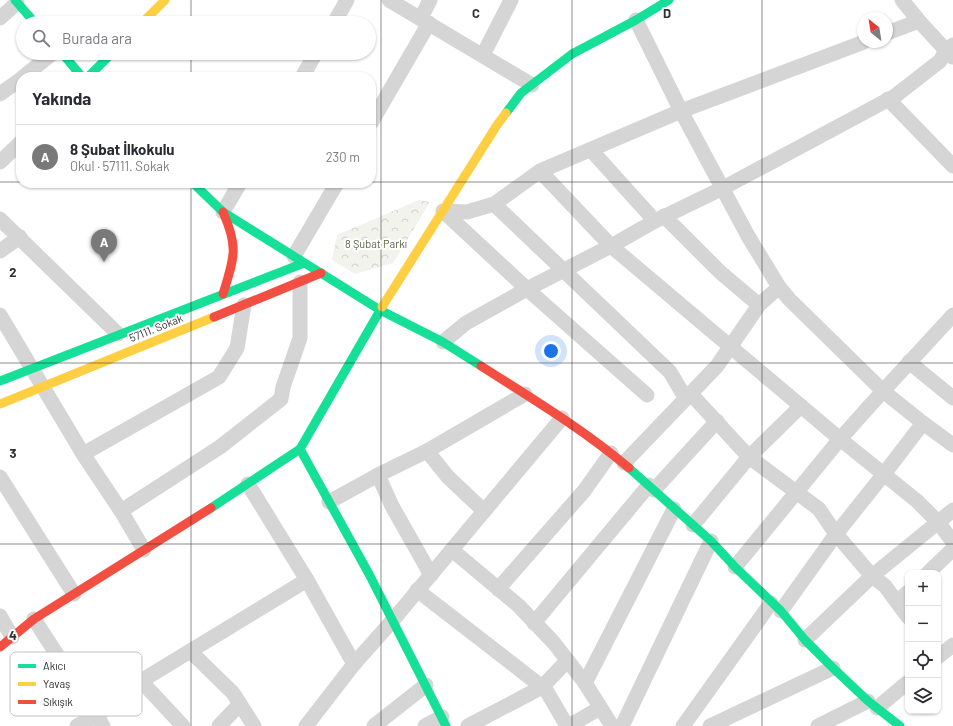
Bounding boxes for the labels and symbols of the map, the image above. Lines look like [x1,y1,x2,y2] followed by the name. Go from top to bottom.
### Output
[472,5,480,21] text: C
[663,5,671,21] text: D
[857,12,893,48] north arrow
[91,229,117,262] pin: A
[345,237,407,250] park label: 8 Şubat Parkı
[9,264,17,280] text: 2
[127,311,185,344] street label: 57111. Sokak
[541,341,561,361] your location
[9,445,17,461] text: 3
[9,627,17,643] text: 4
[10,652,142,716] legend
[43,659,66,672] text: Akıcı
[43,677,70,690] text: Yavaş
[43,695,73,708] text: Sıkışık

